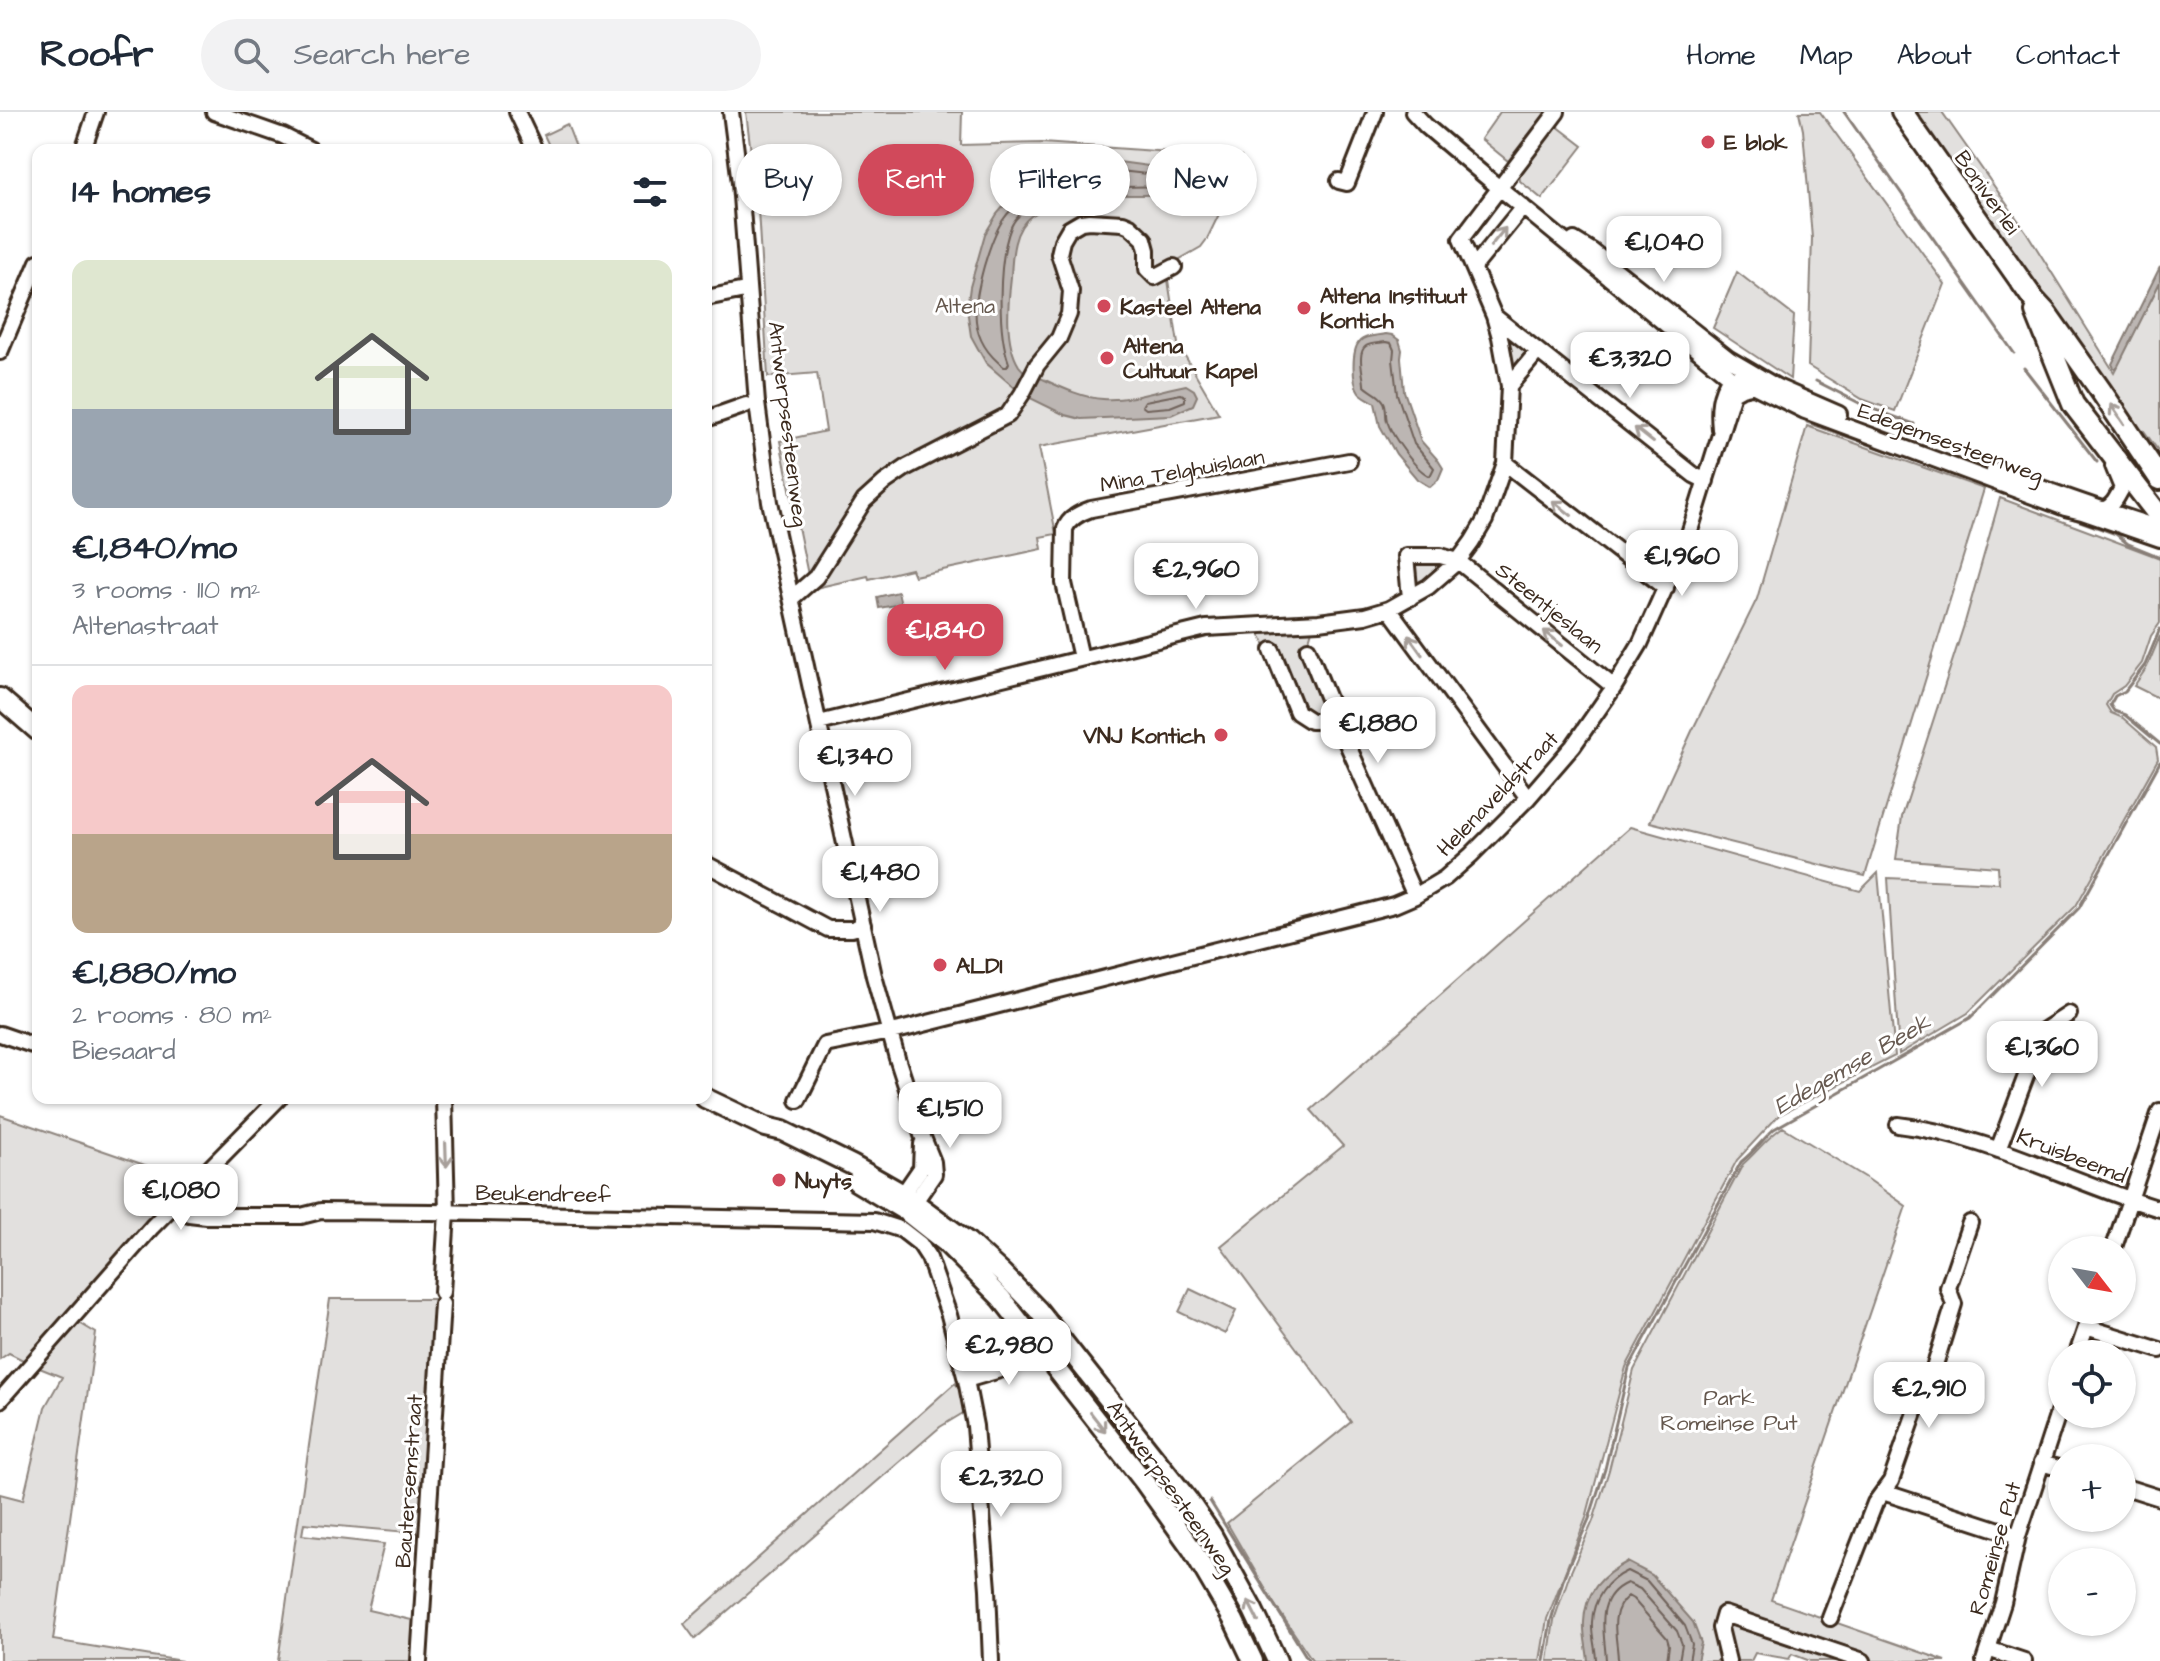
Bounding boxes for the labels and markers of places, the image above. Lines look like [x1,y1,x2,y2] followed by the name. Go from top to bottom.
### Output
[1724,128,1788,159] place label: E blok
[1699,133,1717,151] marker: E blok
[1599,216,1729,284] pin: €1,040
[1320,281,1468,337] place label: Altena Instituut Kontich
[1120,292,1262,323] place label: Kasteel Altena
[1095,297,1113,315] marker: Kasteel Altena
[1295,299,1313,317] marker: Altena Instituut Kontich
[1123,331,1258,387] place label: Altena Cultuur Kapel
[1565,332,1695,400] pin: €3,320
[1098,349,1116,367] marker: Altena Cultuur Kapel
[1617,530,1747,598] pin: €1,960
[1131,543,1261,611] pin: €2,960
[880,604,1010,672] pin: €1,840
[1313,697,1443,765] pin: €1,880
[1082,721,1206,752] place label: VNJ Kontich
[1212,726,1230,744] marker: VNJ Kontich
[790,730,920,798] pin: €1,340
[815,846,945,914] pin: €1,480
[956,951,1003,982] place label: ALDI
[931,956,949,974] marker: ALDI
[1977,1021,2107,1089] pin: €1,360
[885,1082,1015,1150] pin: €1,510
[116,1164,246,1232] pin: €1,080
[795,1166,852,1199] place label: Nuyts
[770,1171,788,1189] marker: Nuyts
[944,1319,1074,1387] pin: €2,980
[1864,1362,1994,1430] pin: €2,910
[936,1451,1066,1519] pin: €2,320

